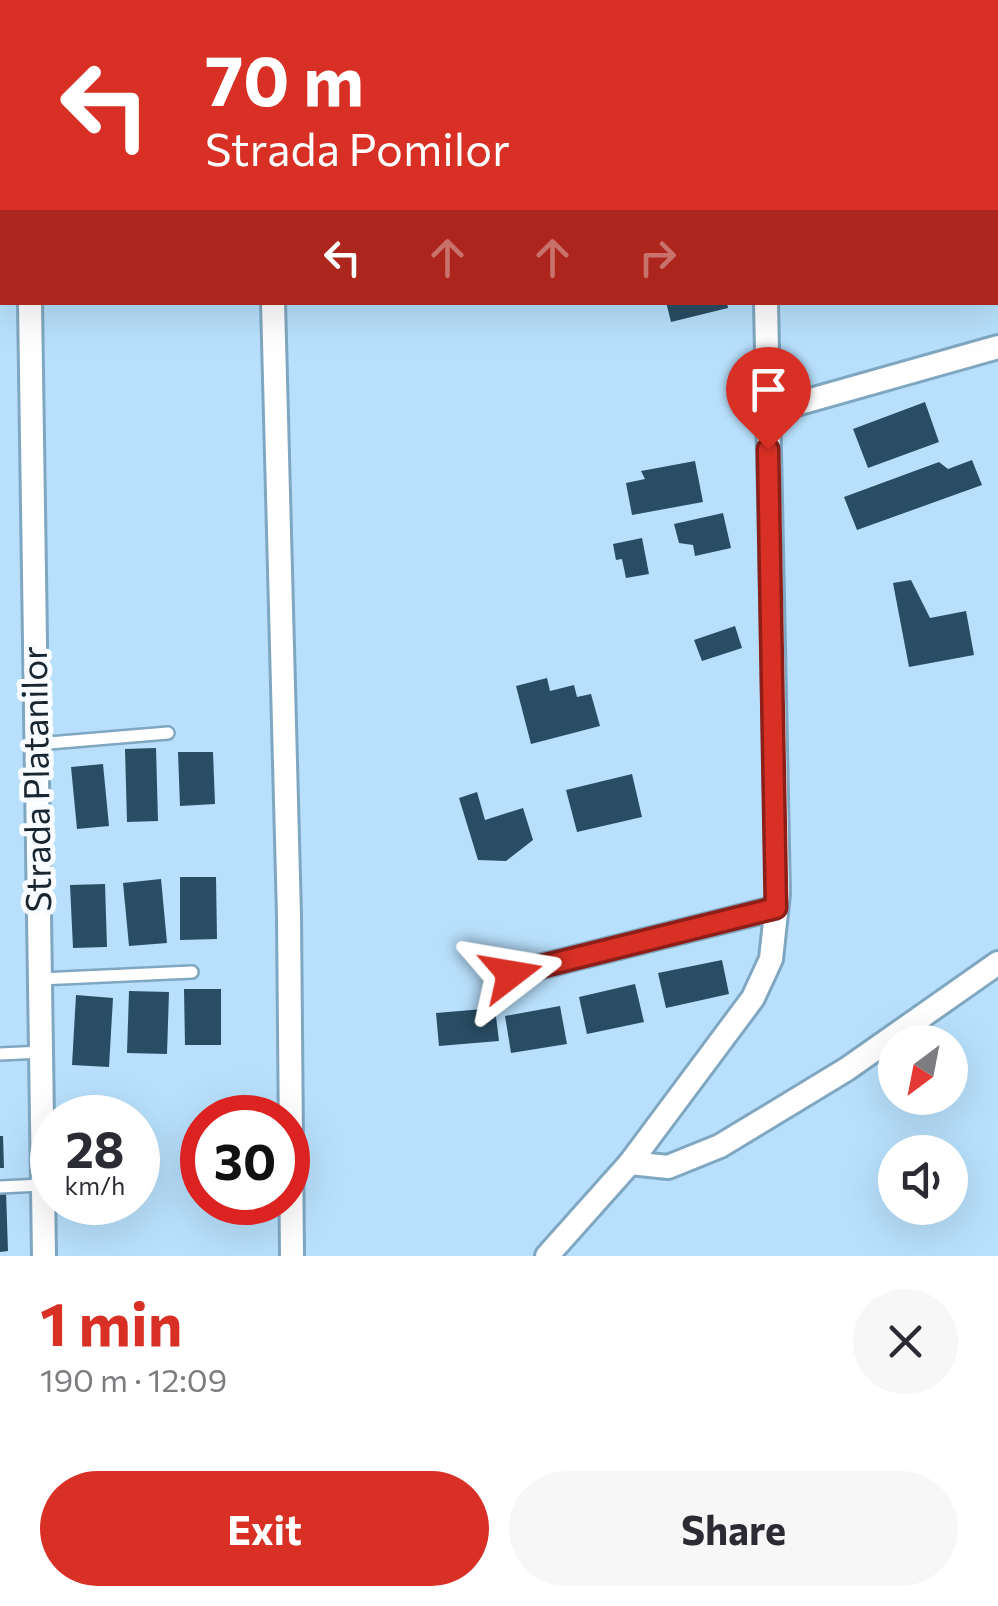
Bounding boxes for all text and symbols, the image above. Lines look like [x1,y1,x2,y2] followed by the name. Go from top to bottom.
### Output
[205,35,364,120] text: 70 m
[40,40,170,170] icon: left
[205,120,510,175] text: Strada Pomilor
[315,230,370,285] icon: left
[420,230,475,285] icon: ahead
[525,230,580,285] icon: ahead
[630,230,685,285] icon: right
[726,347,811,450] pin
[741,362,796,417] icon: arrive
[11,646,58,913] street label: Strada Platanilor
[459,922,563,1026] position arrow
[878,1025,968,1115] north arrow
[878,1025,968,1225] map controls
[180,1095,310,1225] speed limit sign: 30
[65,1117,125,1178] text: 28
[878,1135,968,1225] button: sound
[65,1170,125,1200] text: km/h
[40,1285,182,1358] text: 1 min
[853,1289,958,1394] button: close
[40,1359,227,1399] text: 190 m · 12:09
[40,1471,489,1586] button: Exit
[509,1471,958,1586] button: Share

